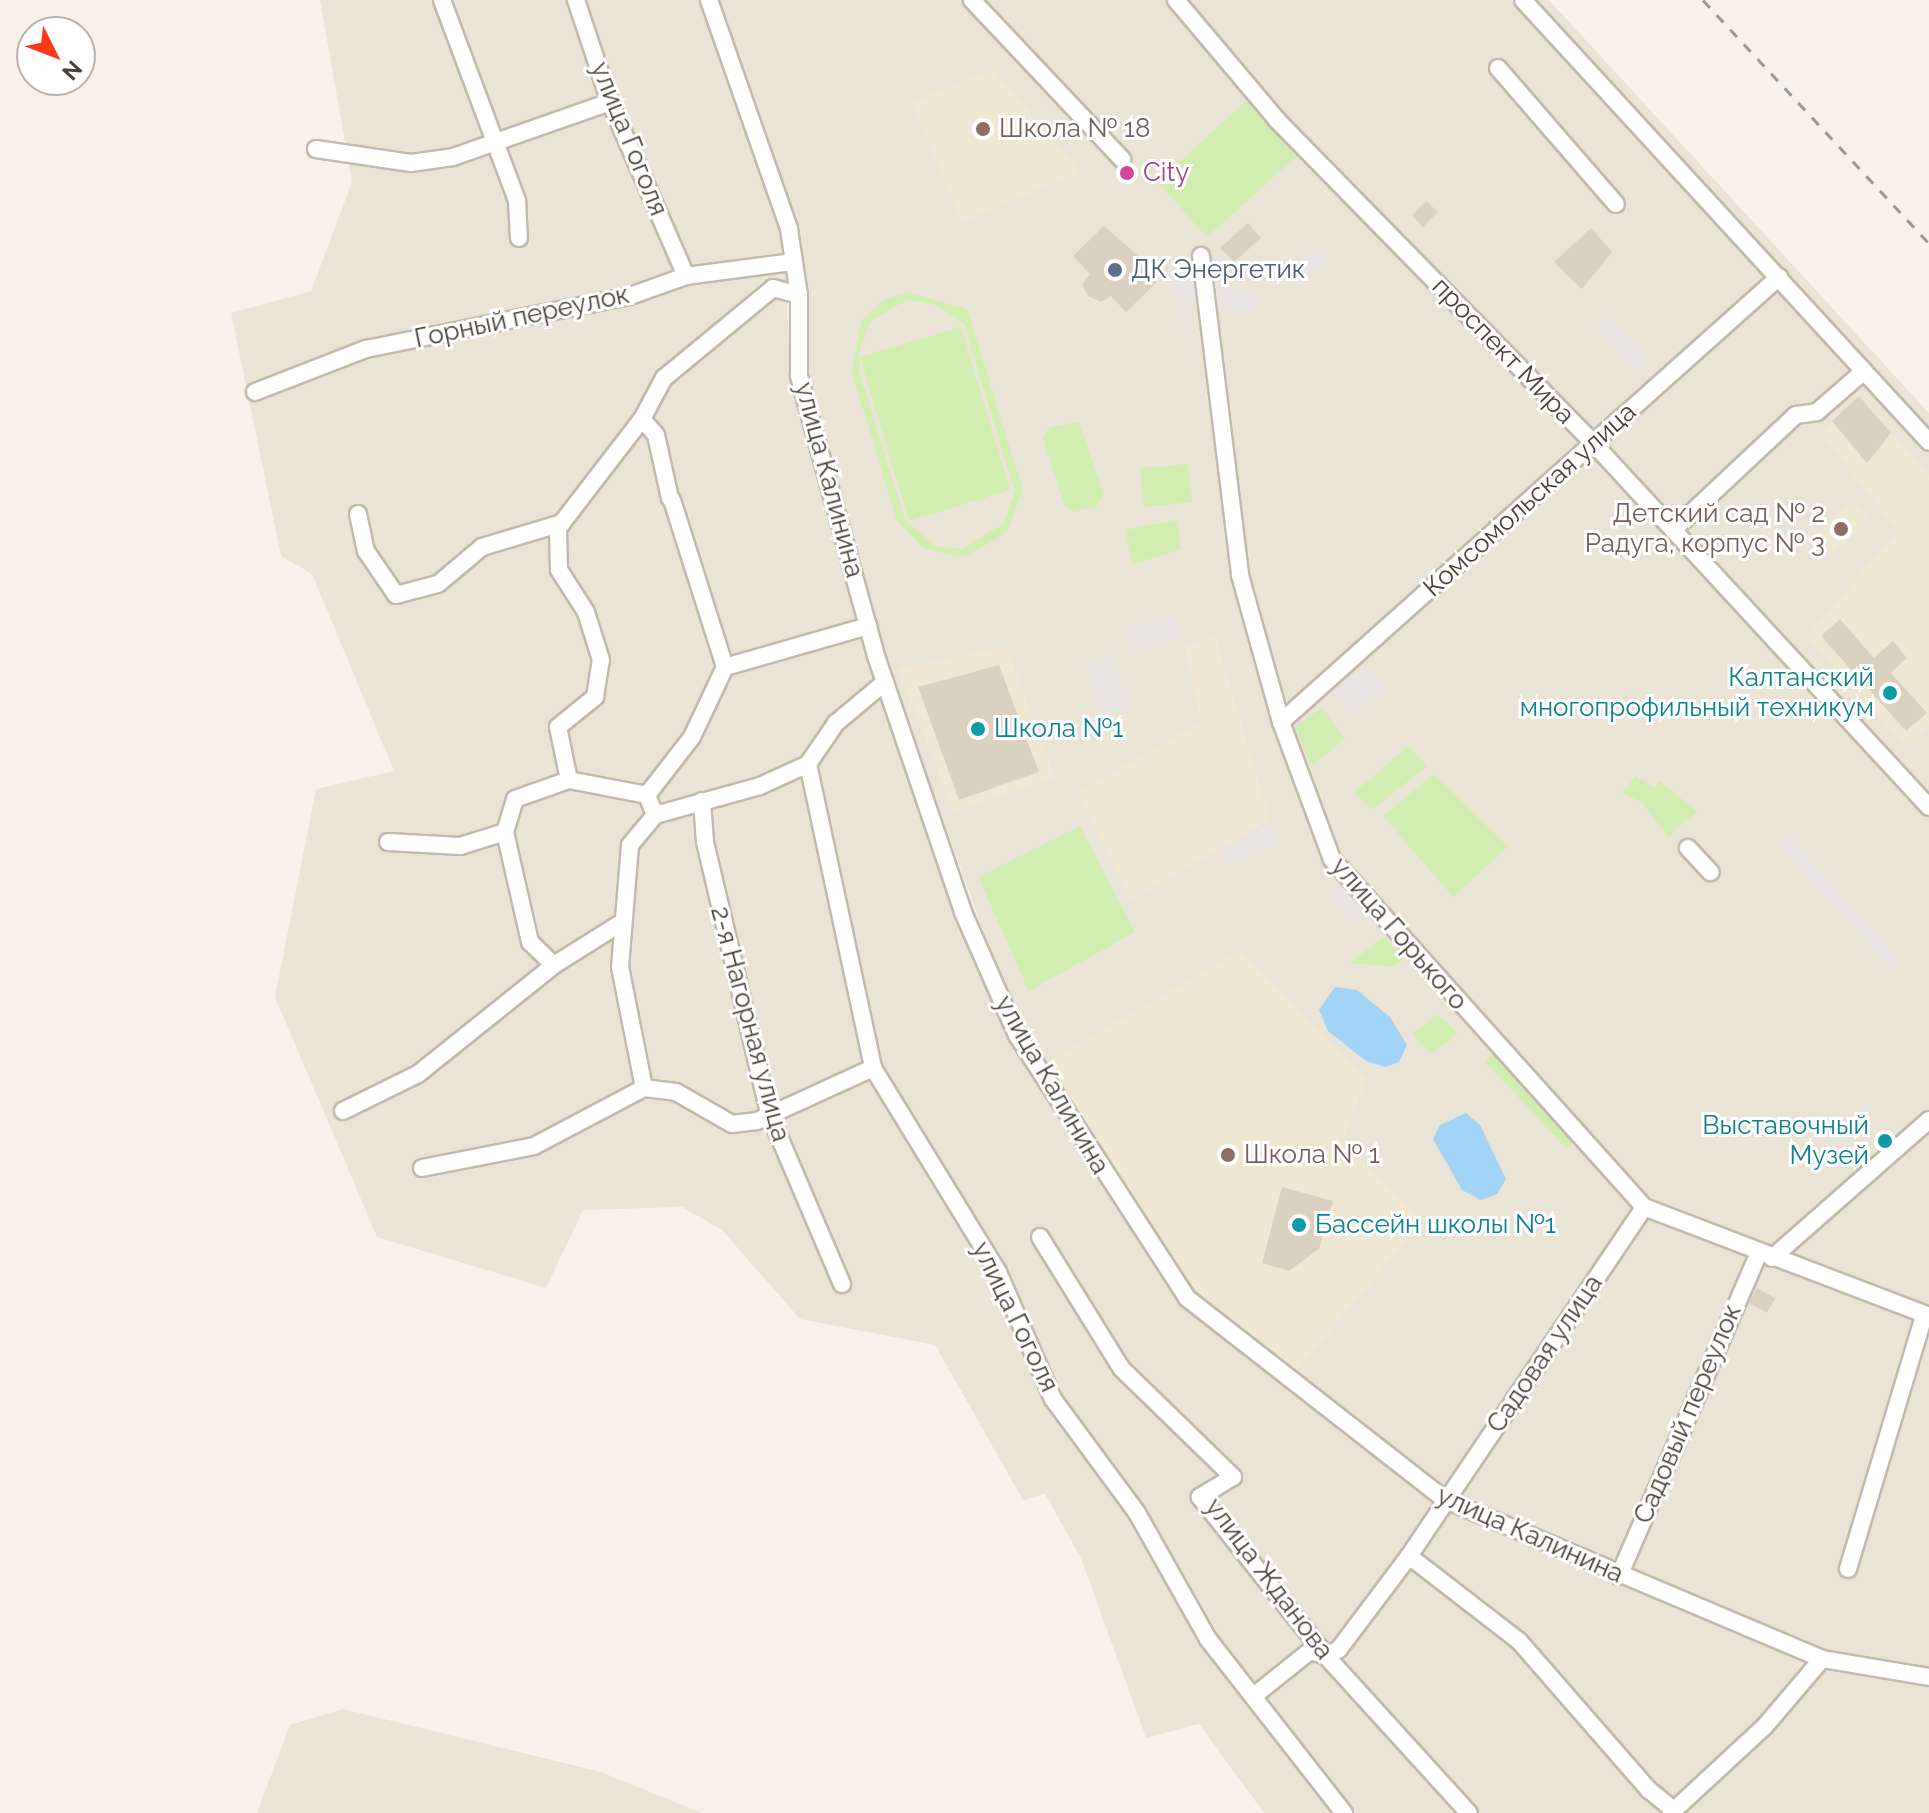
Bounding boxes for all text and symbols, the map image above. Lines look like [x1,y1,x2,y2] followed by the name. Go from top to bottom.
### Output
[16,16,96,96] north arrow
[57,56,88,86] text: N
[584,57,674,221] street label: улица Гоголя
[999,113,1150,145] place label: Школа № 18
[974,120,992,138] marker: Школа № 18
[1143,157,1189,189] place label: City
[1118,164,1136,182] marker: City
[1131,254,1306,286] place label: ДК Энергетик
[1106,261,1124,279] marker: ДК Энергетик
[1425,271,1581,431] street label: проспект Мира
[412,279,632,355] street label: Горный переулок
[788,379,870,581] street label: улица Калинина
[1417,396,1643,604] street label: Комсомольская улица
[1585,498,1825,560] place label: Детский сад № 2 Радуга, корпус № 3
[1832,520,1850,538] marker: Детский сад № 2 Радуга, корпус № 3
[1520,662,1874,724] place label: Калтанский многопрофильный техникум
[1881,684,1899,702] marker: Калтанский многопрофильный техникум
[994,713,1123,745] place label: Школа №1
[969,720,987,738] marker: Школа №1
[1324,851,1474,1017] street label: улица Горького
[704,903,796,1145] street label: 2-я Нагорная улица
[988,990,1116,1180] street label: улица Калинина
[1702,1110,1869,1172] place label: Выставочный Музей
[1876,1132,1894,1150] marker: Выставочный Музей
[1244,1139,1380,1171] place label: Школа № 1
[1219,1146,1237,1164] marker: Школа № 1
[1315,1209,1556,1241] place label: Бассейн школы №1
[1290,1216,1308,1234] marker: Бассейн школы №1
[965,1237,1065,1397] street label: улица Гоголя
[1481,1269,1609,1439] street label: Садовая улица
[1628,1300,1748,1528] street label: Садовый переулок
[1432,1480,1628,1590] street label: улица Калинина
[1198,1492,1340,1666] street label: улица Жданова

